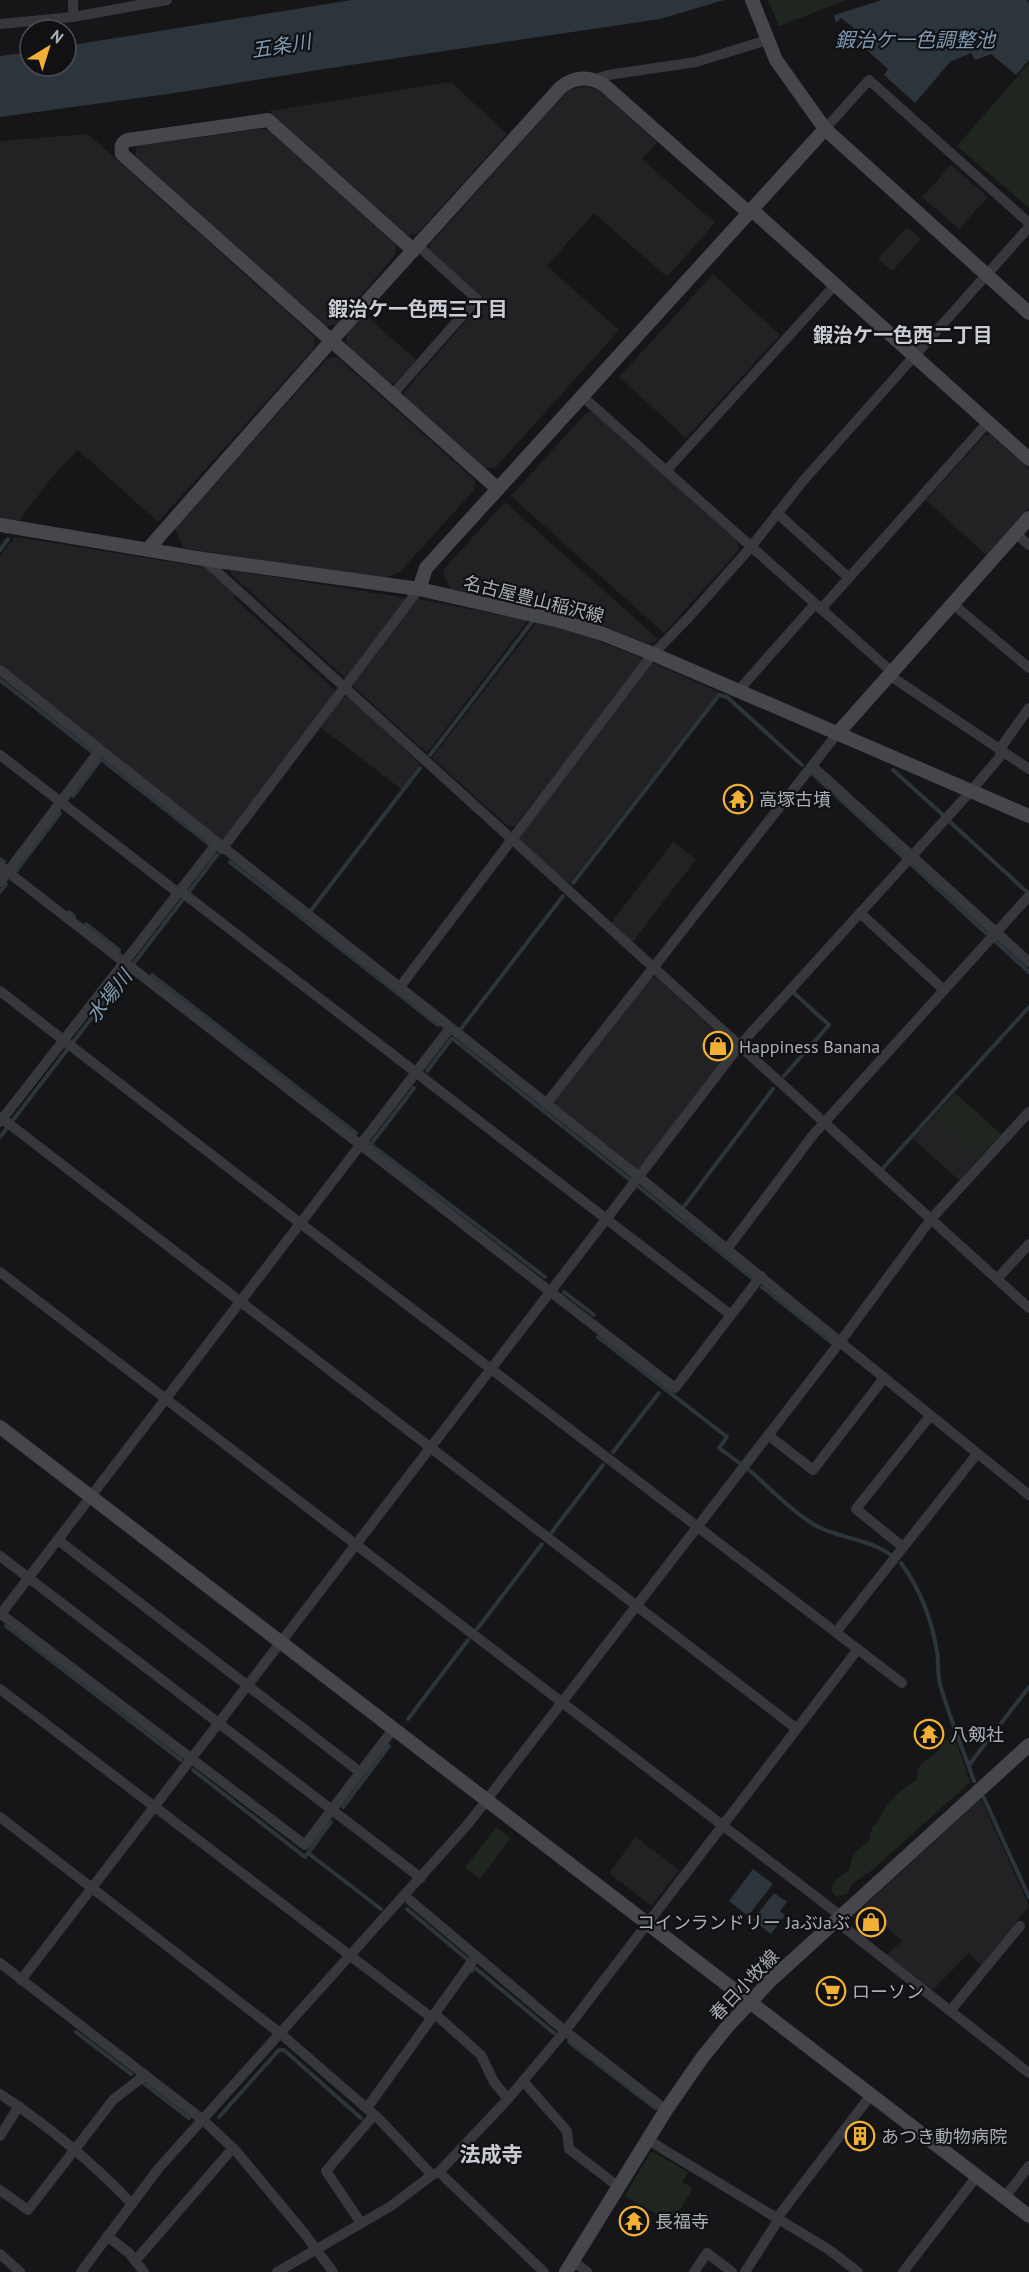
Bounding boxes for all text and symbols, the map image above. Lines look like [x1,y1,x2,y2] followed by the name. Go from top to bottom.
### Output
[18,18,78,78] north arrow
[47,25,68,47] text: N
[835,27,997,53] water label: 鍜治ケ一色調整池
[249,28,315,64] water label: 五条川
[328,296,508,322] district label: 鍜治ケ一色西三丁目
[813,322,993,348] district label: 鍜治ケ一色西二丁目
[461,570,607,628] street label: 名古屋豊山稲沢線
[722,783,754,815] temple icon: 高塚古墳
[759,788,831,811] place label: 高塚古墳
[80,963,139,1028] water label: 水場川
[702,1030,734,1062] shop icon: Happiness Banana
[739,1035,880,1058] place label: Happiness Banana
[913,1718,945,1750] temple icon: 八剱社
[950,1723,1004,1746] place label: 八剱社
[855,1906,887,1938] shop icon: コインランドリー JaぶJaぶ
[637,1911,850,1934] place label: コインランドリー JaぶJaぶ
[704,1945,784,2025] street label: 春日小牧線
[815,1975,847,2007] supermarket icon: ローソン
[852,1980,924,2003] place label: ローソン
[844,2120,876,2152] building icon: あつき動物病院
[881,2125,1007,2148] place label: あつき動物病院
[460,2141,523,2168] district label: 法成寺
[618,2205,650,2237] temple icon: 長福寺
[655,2210,709,2233] place label: 長福寺

